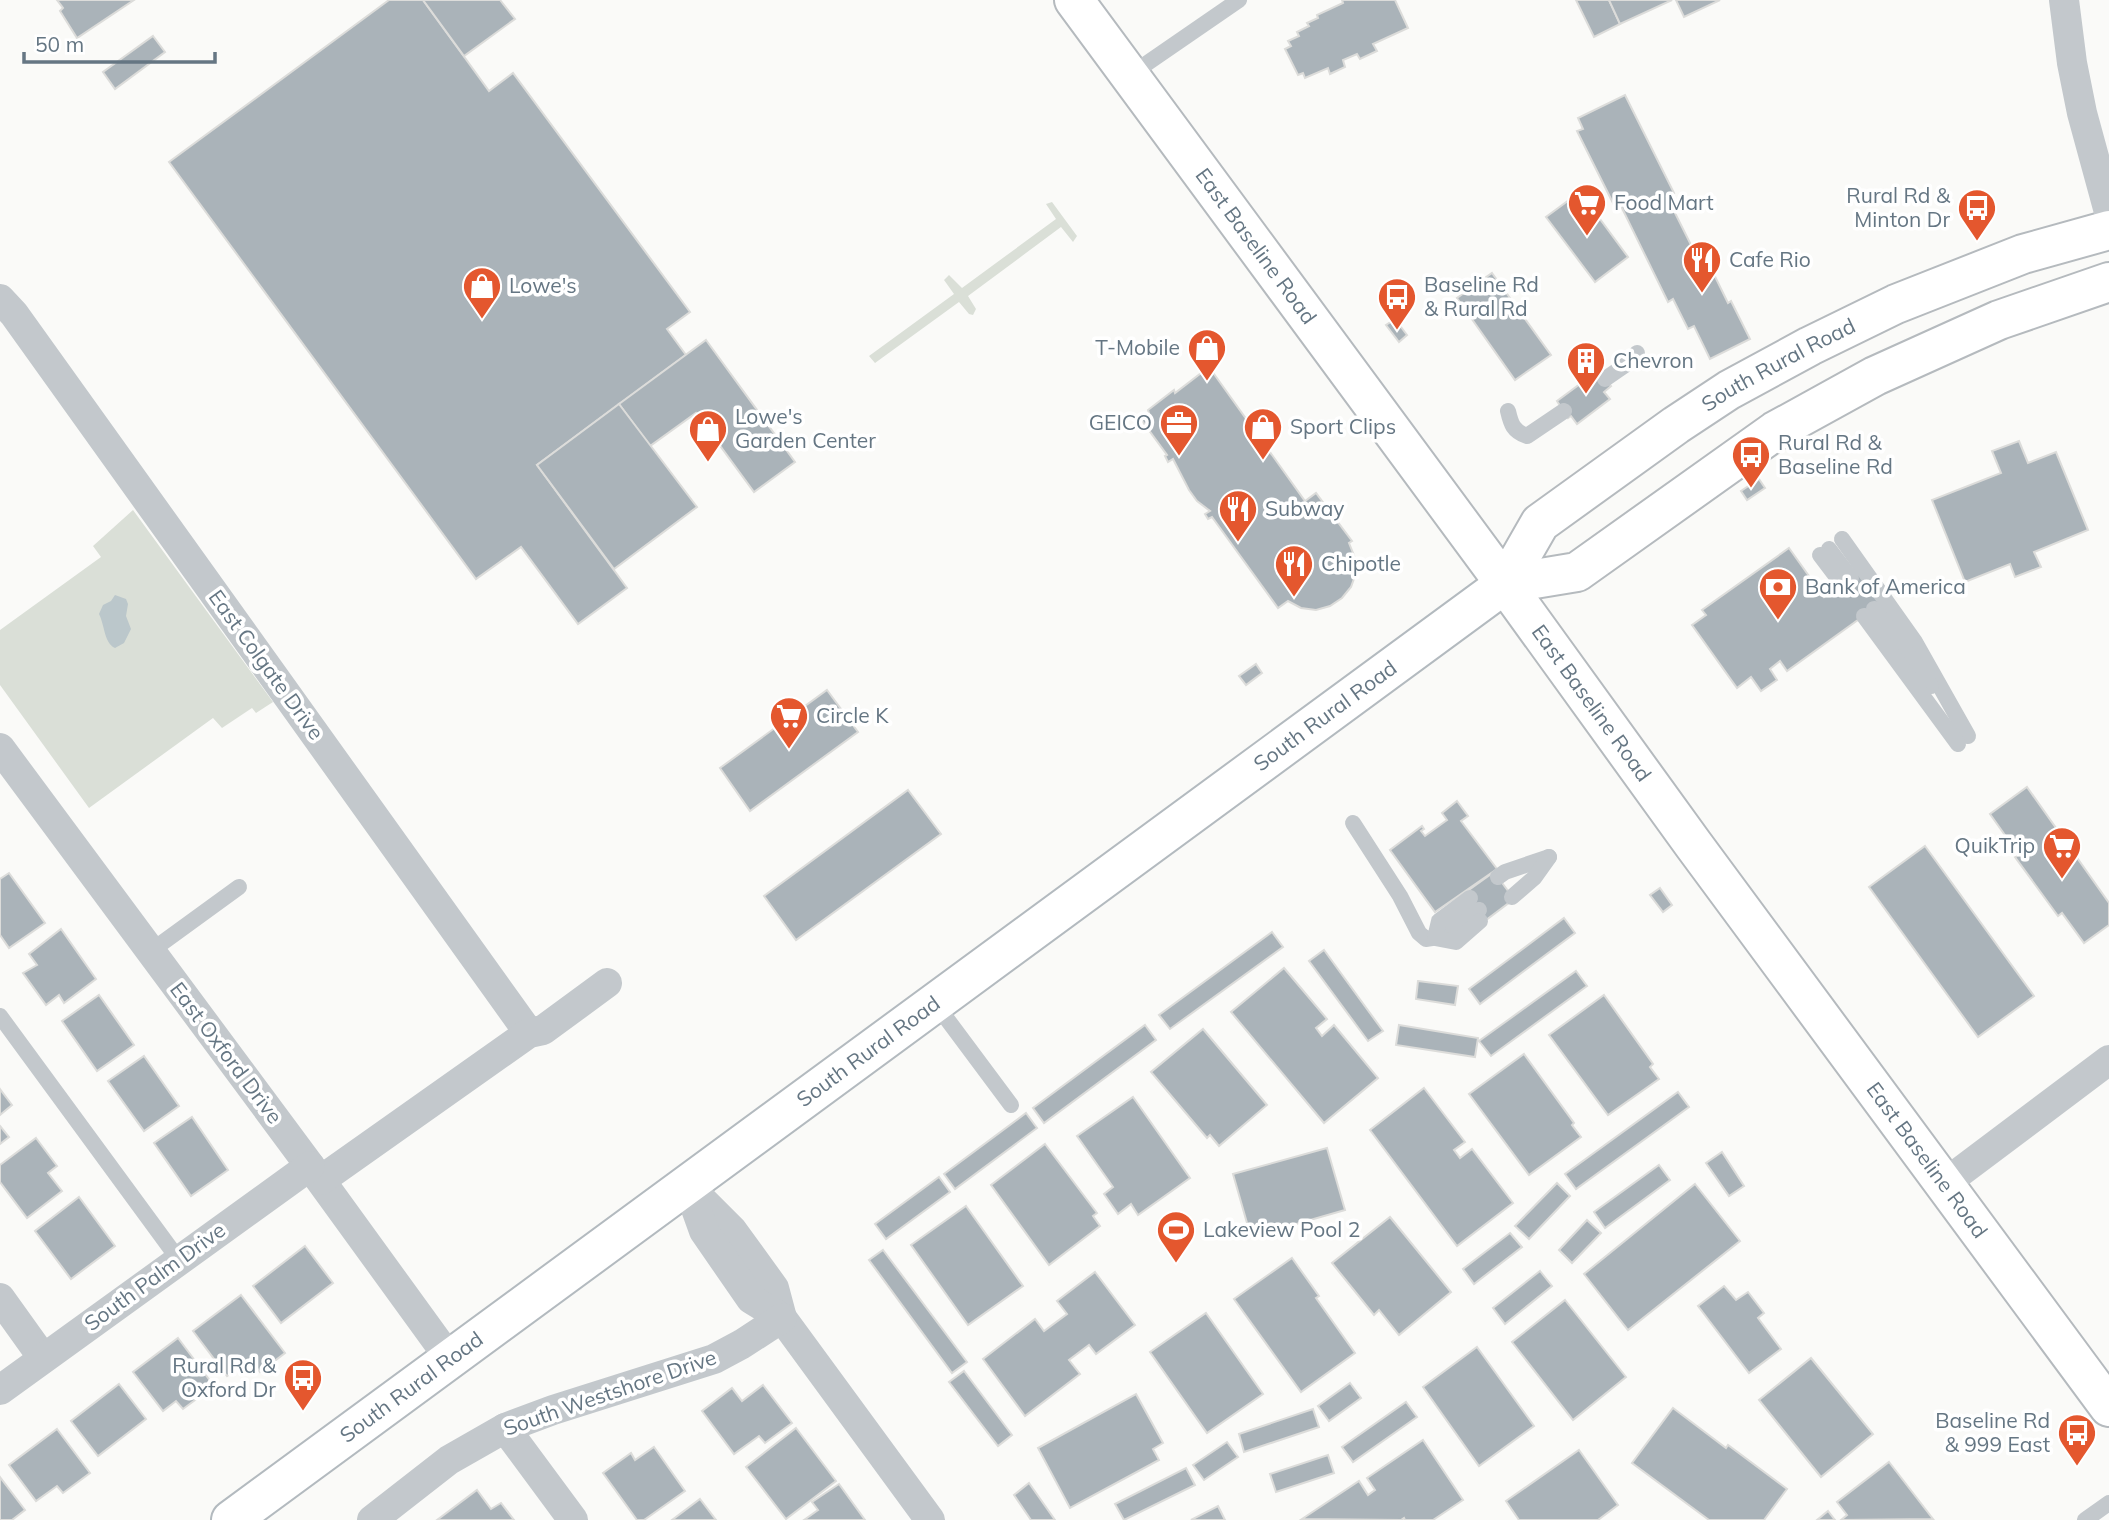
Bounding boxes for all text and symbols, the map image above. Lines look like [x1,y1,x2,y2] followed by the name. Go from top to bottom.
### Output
[24,21,215,65] scale bar
[35,31,84,57] text: 50 m
[1190,162,1323,329] street label: East Baseline Road
[1566,182,1608,237] supermarket icon: Food Mart
[1846,182,1951,232] place label: Rural Rd & Minton Dr
[1956,187,1998,242] bus stop icon: Rural Rd & Minton Dr
[1614,189,1714,215] place label: Food Mart
[1681,239,1723,294] restaurant icon: Cafe Rio
[1729,246,1811,272] place label: Cafe Rio
[461,265,503,320] shop icon: Lowe's
[1424,271,1539,321] place label: Baseline Rd & Rural Rd
[509,272,577,298] place label: Lowe's
[1376,276,1418,331] bus stop icon: Baseline Rd & Rural Rd
[1696,312,1859,417] street label: South Rural Road
[1186,327,1228,382] shop icon: T-Mobile
[1095,334,1180,360] place label: T-Mobile
[1565,340,1607,395] building icon: Chevron
[1613,347,1694,373] place label: Chevron
[1158,402,1200,457] office icon: GEICO
[735,403,876,453] place label: Lowe's Garden Center
[1242,406,1284,461] shop icon: Sport Clips
[687,408,729,463] shop icon: Lowe's Garden Center
[1089,409,1152,435] place label: GEICO
[1290,413,1396,439] place label: Sport Clips
[1778,429,1893,479] place label: Rural Rd & Baseline Rd
[1730,434,1772,489] bus stop icon: Rural Rd & Baseline Rd
[1217,488,1259,543] restaurant icon: Subway
[1265,495,1344,521] place label: Subway
[1273,543,1315,598] restaurant icon: Chipotle
[1321,550,1401,576] place label: Chipotle
[1757,566,1799,621] bank icon: Bank of America
[1805,573,1966,599] place label: Bank of America
[204,584,330,744] street label: East Colgate Drive
[1527,619,1658,786] street label: East Baseline Road
[1248,654,1401,776] street label: South Rural Road
[768,695,810,750] supermarket icon: Circle K
[816,702,889,728] place label: Circle K
[2041,825,2083,880] supermarket icon: QuikTrip
[1955,832,2035,858] place label: QuikTrip
[165,977,288,1128] street label: East Oxford Drive
[791,990,945,1112] street label: South Rural Road
[1861,1077,1994,1243] street label: East Baseline Road
[1155,1209,1197,1264] sports icon: Lakeview Pool 2
[79,1216,230,1336] street label: South Palm Drive
[1203,1216,1360,1242] place label: Lakeview Pool 2
[334,1325,488,1448] street label: South Rural Road
[500,1343,720,1441] street label: South Westshore Drive
[172,1352,277,1402] place label: Rural Rd & Oxford Dr
[282,1357,324,1412] bus stop icon: Rural Rd & Oxford Dr
[1935,1407,2050,1457] place label: Baseline Rd & 999 East
[2056,1412,2098,1467] bus stop icon: Baseline Rd & 999 East

